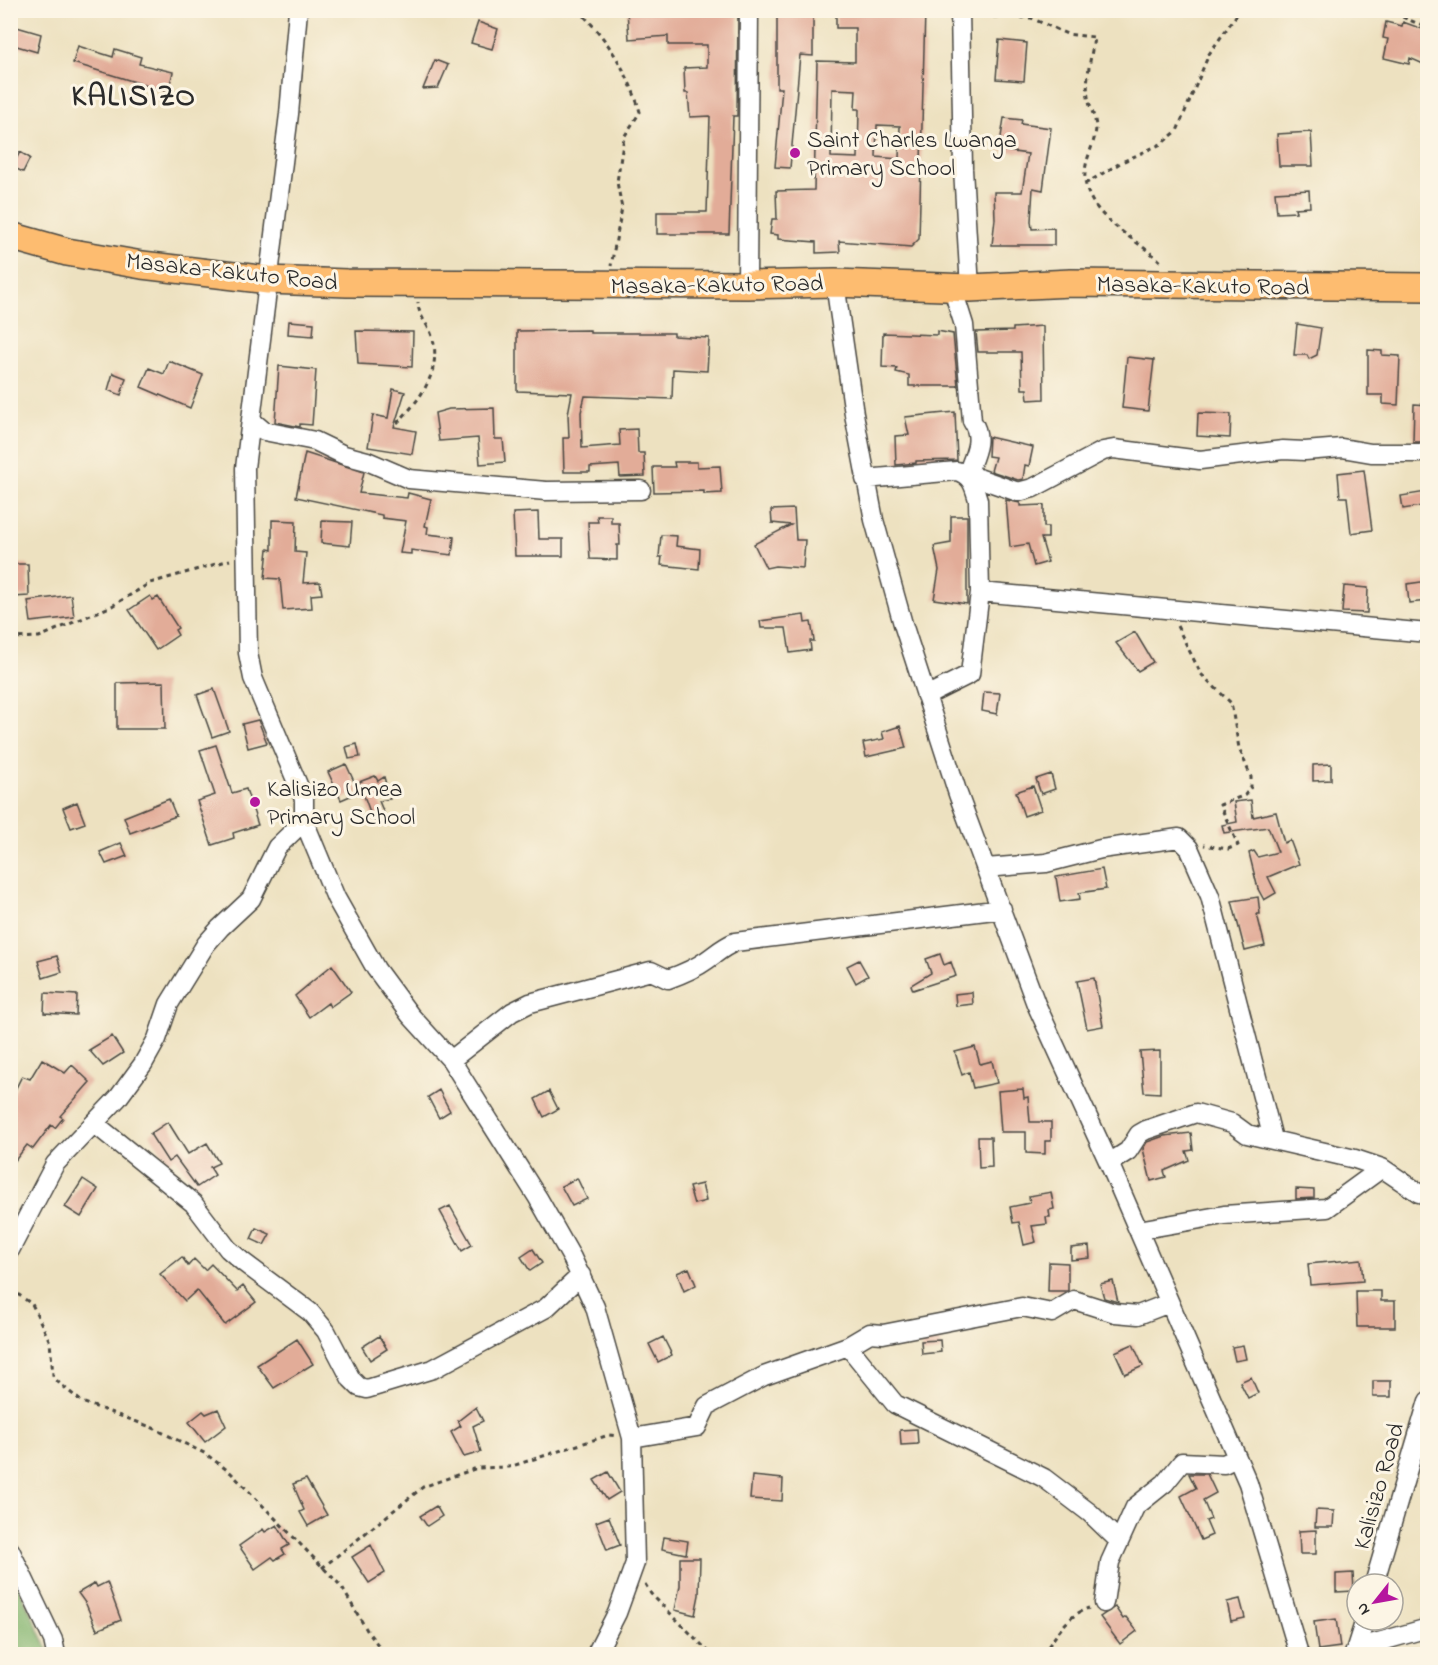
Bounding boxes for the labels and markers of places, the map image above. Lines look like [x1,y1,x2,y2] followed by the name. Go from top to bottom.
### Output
[807,124,1017,188] place label: Saint Charles Lwanga Primary School
[788,146,802,160] marker: Saint Charles Lwanga Primary School
[267,773,415,837] place label: Kalisizo Umea Primary School
[248,795,262,809] marker: Kalisizo Umea Primary School

